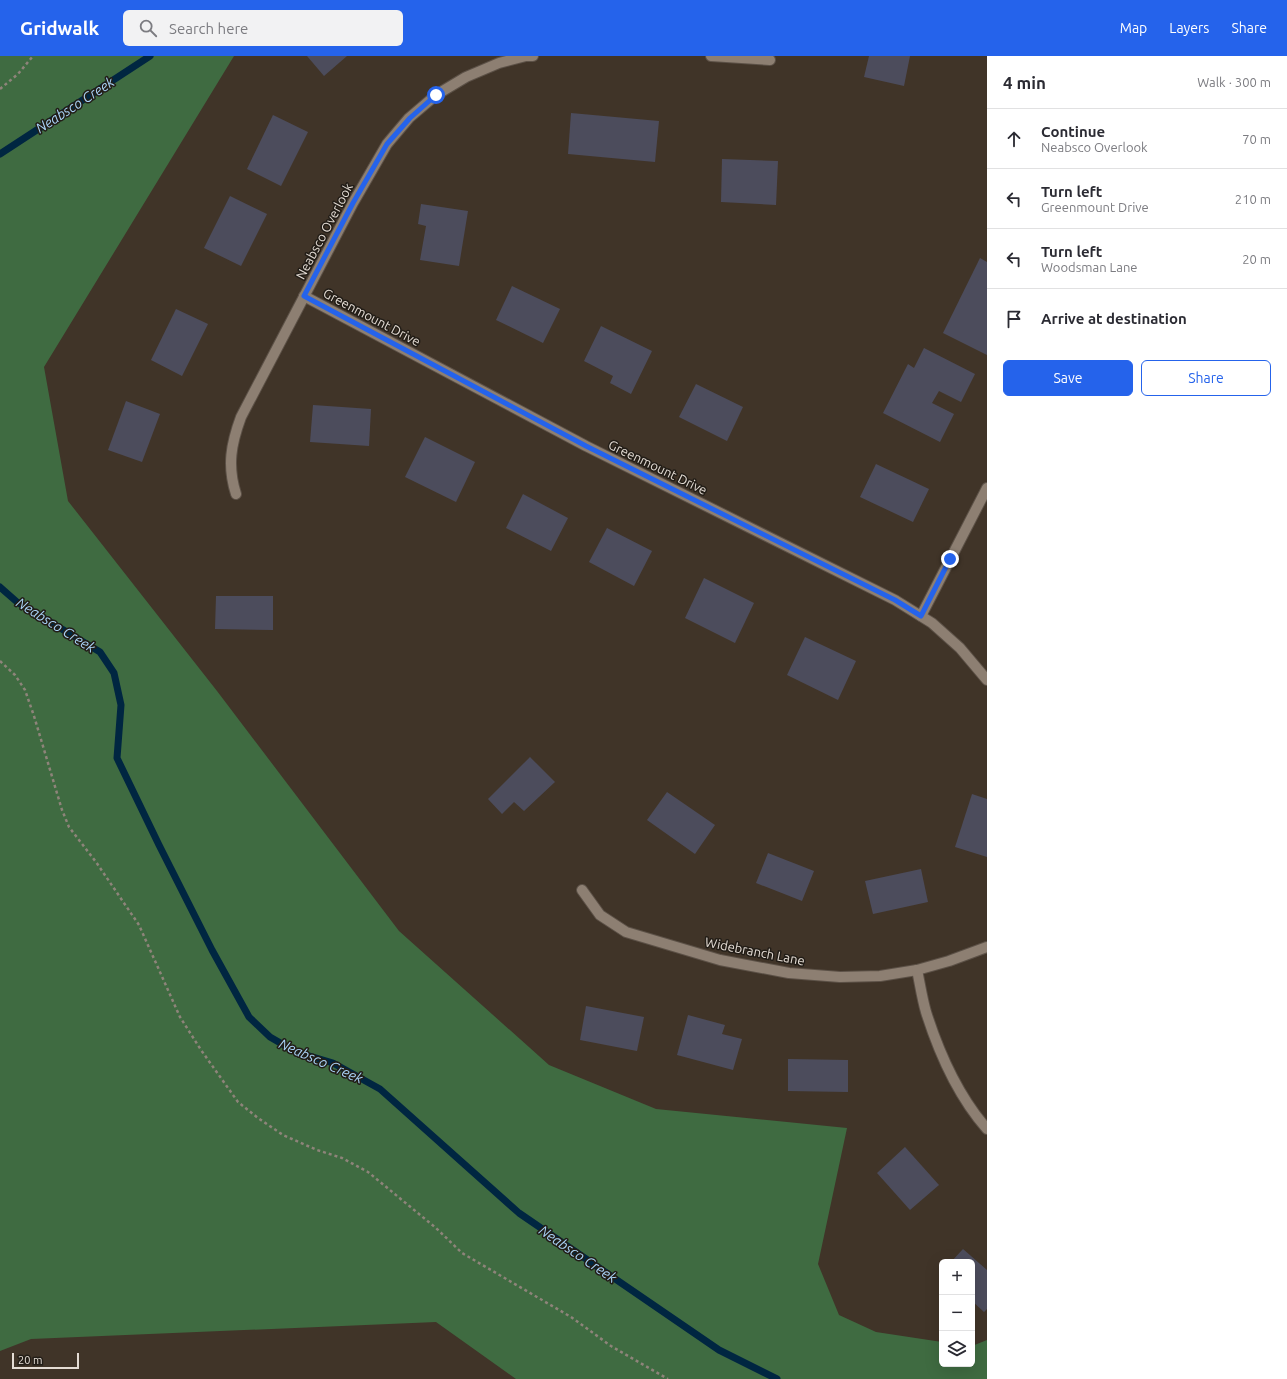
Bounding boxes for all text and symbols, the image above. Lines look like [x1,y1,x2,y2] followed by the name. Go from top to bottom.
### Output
[123,10,403,46] search box
[20,17,99,39] text: Gridwalk
[137,17,159,39] icon: search
[169,20,248,37] text: Search here
[1120,20,1147,36] text: Map
[1169,20,1209,36] text: Layers
[1231,20,1267,36] text: Share
[33,73,118,136] water label: Neabsco Creek
[1003,73,1046,92] text: 4 min
[1197,75,1271,89] text: Walk · 300 m
[427,86,445,104] route start
[1041,123,1105,140] text: Continue
[1003,128,1025,150] icon: ahead
[1242,132,1271,146] text: 70 m
[1041,140,1148,154] text: Neabsco Overlook
[293,180,355,281] street label: Neabsco Overlook
[1041,183,1102,200] text: Turn left
[1003,188,1025,210] icon: left
[1235,192,1271,206] text: 210 m
[1041,200,1149,214] text: Greenmount Drive
[1041,243,1102,260] text: Turn left
[1003,248,1025,270] icon: left
[1242,252,1271,266] text: 20 m
[1041,260,1138,274] text: Woodsman Lane
[321,286,423,348] street label: Greenmount Drive
[1003,308,1025,330] icon: arrive
[1041,310,1187,327] text: Arrive at destination
[1003,360,1133,396] button: Save
[1141,360,1271,396] button: Share
[606,437,710,497] street label: Greenmount Drive
[941,550,959,568] route end
[13,594,99,656] water label: Neabsco Creek
[704,934,806,968] street label: Widebranch Lane
[276,1035,366,1087] water label: Neabsco Creek
[536,1222,621,1286] water label: Neabsco Creek
[939,1259,975,1367] map controls
[939,1259,975,1295] button: +
[939,1295,975,1331] button: −
[939,1331,975,1367] button: layers
[12,1351,79,1370] scale bar
[18,1354,42,1366] text: 20 m

